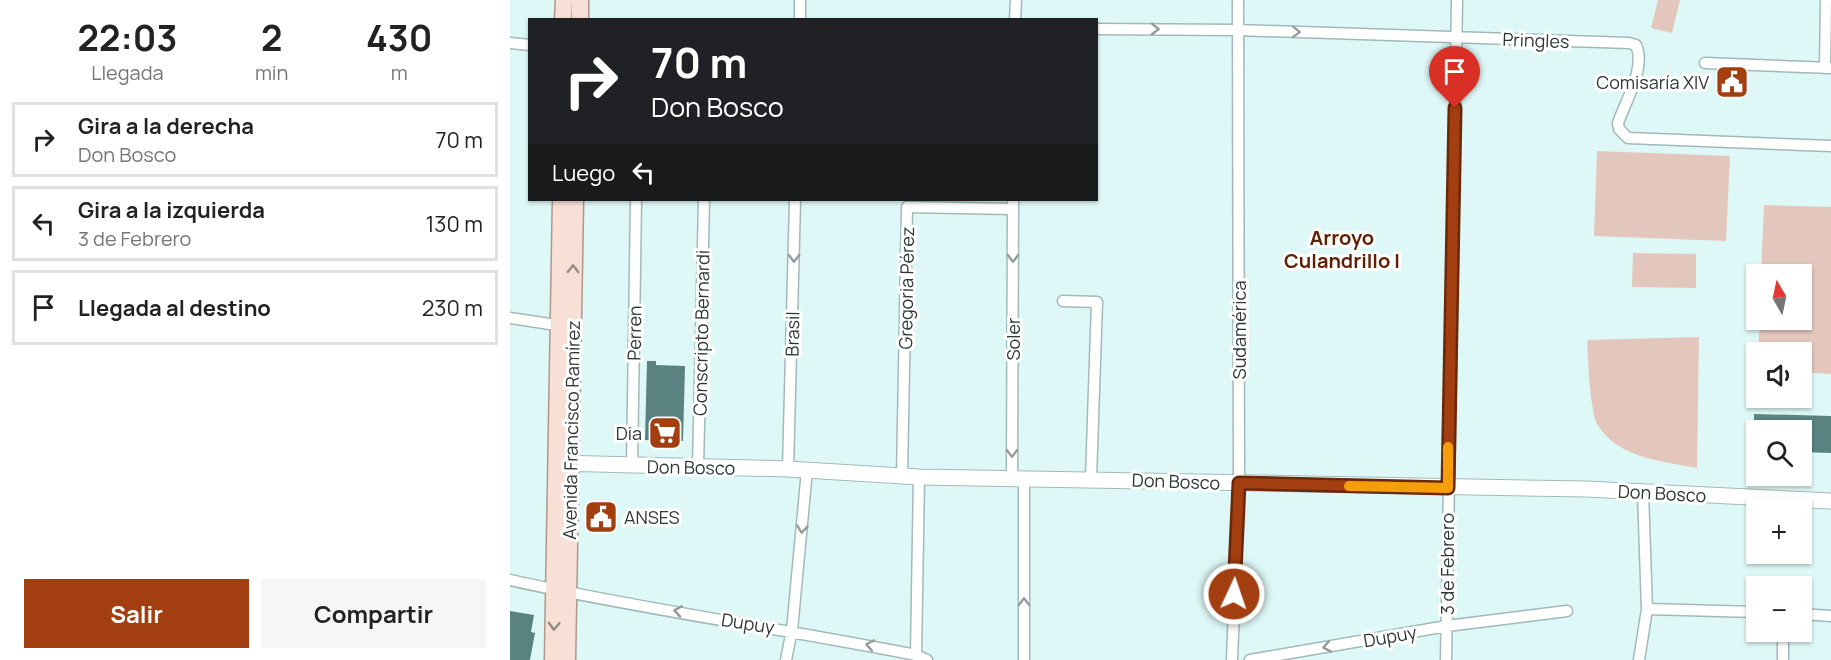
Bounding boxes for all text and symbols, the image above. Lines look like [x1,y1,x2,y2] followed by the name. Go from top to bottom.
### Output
[78,13,177,62] text: 22:03
[261,13,282,62] text: 2
[366,13,432,62] text: 430
[1150,23,1159,35] one-way arrow
[1291,26,1300,38] one-way arrow
[1502,27,1570,53] street label: Pringles
[651,33,747,91] text: 70 m
[552,42,630,120] icon: right
[1429,46,1480,108] pin
[1438,55,1471,88] icon: arrive
[91,59,164,86] text: Llegada
[255,59,288,86] text: min
[391,59,408,86] text: m
[1714,64,1750,100] public building icon: Comisaría XIV
[1596,70,1709,94] place label: Comisaría XIV
[651,88,784,125] text: Don Bosco
[78,111,254,141] text: Gira a la derecha
[27,123,60,156] icon: right
[435,125,483,155] text: 70 m
[78,141,176,168] text: Don Bosco
[627,156,660,189] icon: left
[552,158,615,188] text: Luego
[78,195,265,225] text: Gira a la izquierda
[27,207,60,240] icon: left
[426,209,483,239] text: 130 m
[1284,224,1400,274] district label: Arroyo Culandrillo I
[78,225,191,252] text: 3 de Febrero
[893,226,919,350] street label: Gregoria Pérez
[688,250,714,416] street label: Conscripto Bernardi
[788,253,800,262] one-way arrow
[1007,253,1019,262] one-way arrow
[567,264,580,273] one-way arrow
[1746,264,1812,330] north arrow
[1746,264,1812,642] map controls
[1227,281,1251,379] street label: Sudamérica
[27,291,60,324] icon: arrive
[78,293,271,323] text: Llegada al destino
[422,293,483,323] text: 230 m
[622,305,646,361] street label: Perren
[780,311,804,357] street label: Brasil
[1001,317,1025,360] street label: Soler
[557,320,585,540] street label: Avenida Francisco Ramírez
[1746,342,1812,408] button: sound
[647,415,683,451] supermarket icon: Dia
[1746,420,1812,486] button: search
[616,421,642,445] place label: Dia
[1006,448,1018,457] one-way arrow
[647,454,735,480] street label: Don Bosco
[1131,467,1221,495] street label: Don Bosco
[1617,479,1707,507] street label: Don Bosco
[1746,498,1812,564] button: +
[583,499,619,535] public building icon: ANSES
[624,505,680,529] place label: ANSES
[1435,513,1459,615] street label: 3 de Febrero
[796,524,809,533] one-way arrow
[1202,562,1266,626] position arrow
[1746,576,1812,642] button: −
[24,579,249,648] button: Salir
[261,579,486,648] button: Compartir
[1018,597,1030,606] one-way arrow
[674,605,684,618] one-way arrow
[720,607,777,639] street label: Dupuy
[1362,619,1419,652] street label: Dupuy
[548,622,561,631] one-way arrow
[866,639,876,652] one-way arrow
[1322,640,1332,652] one-way arrow

